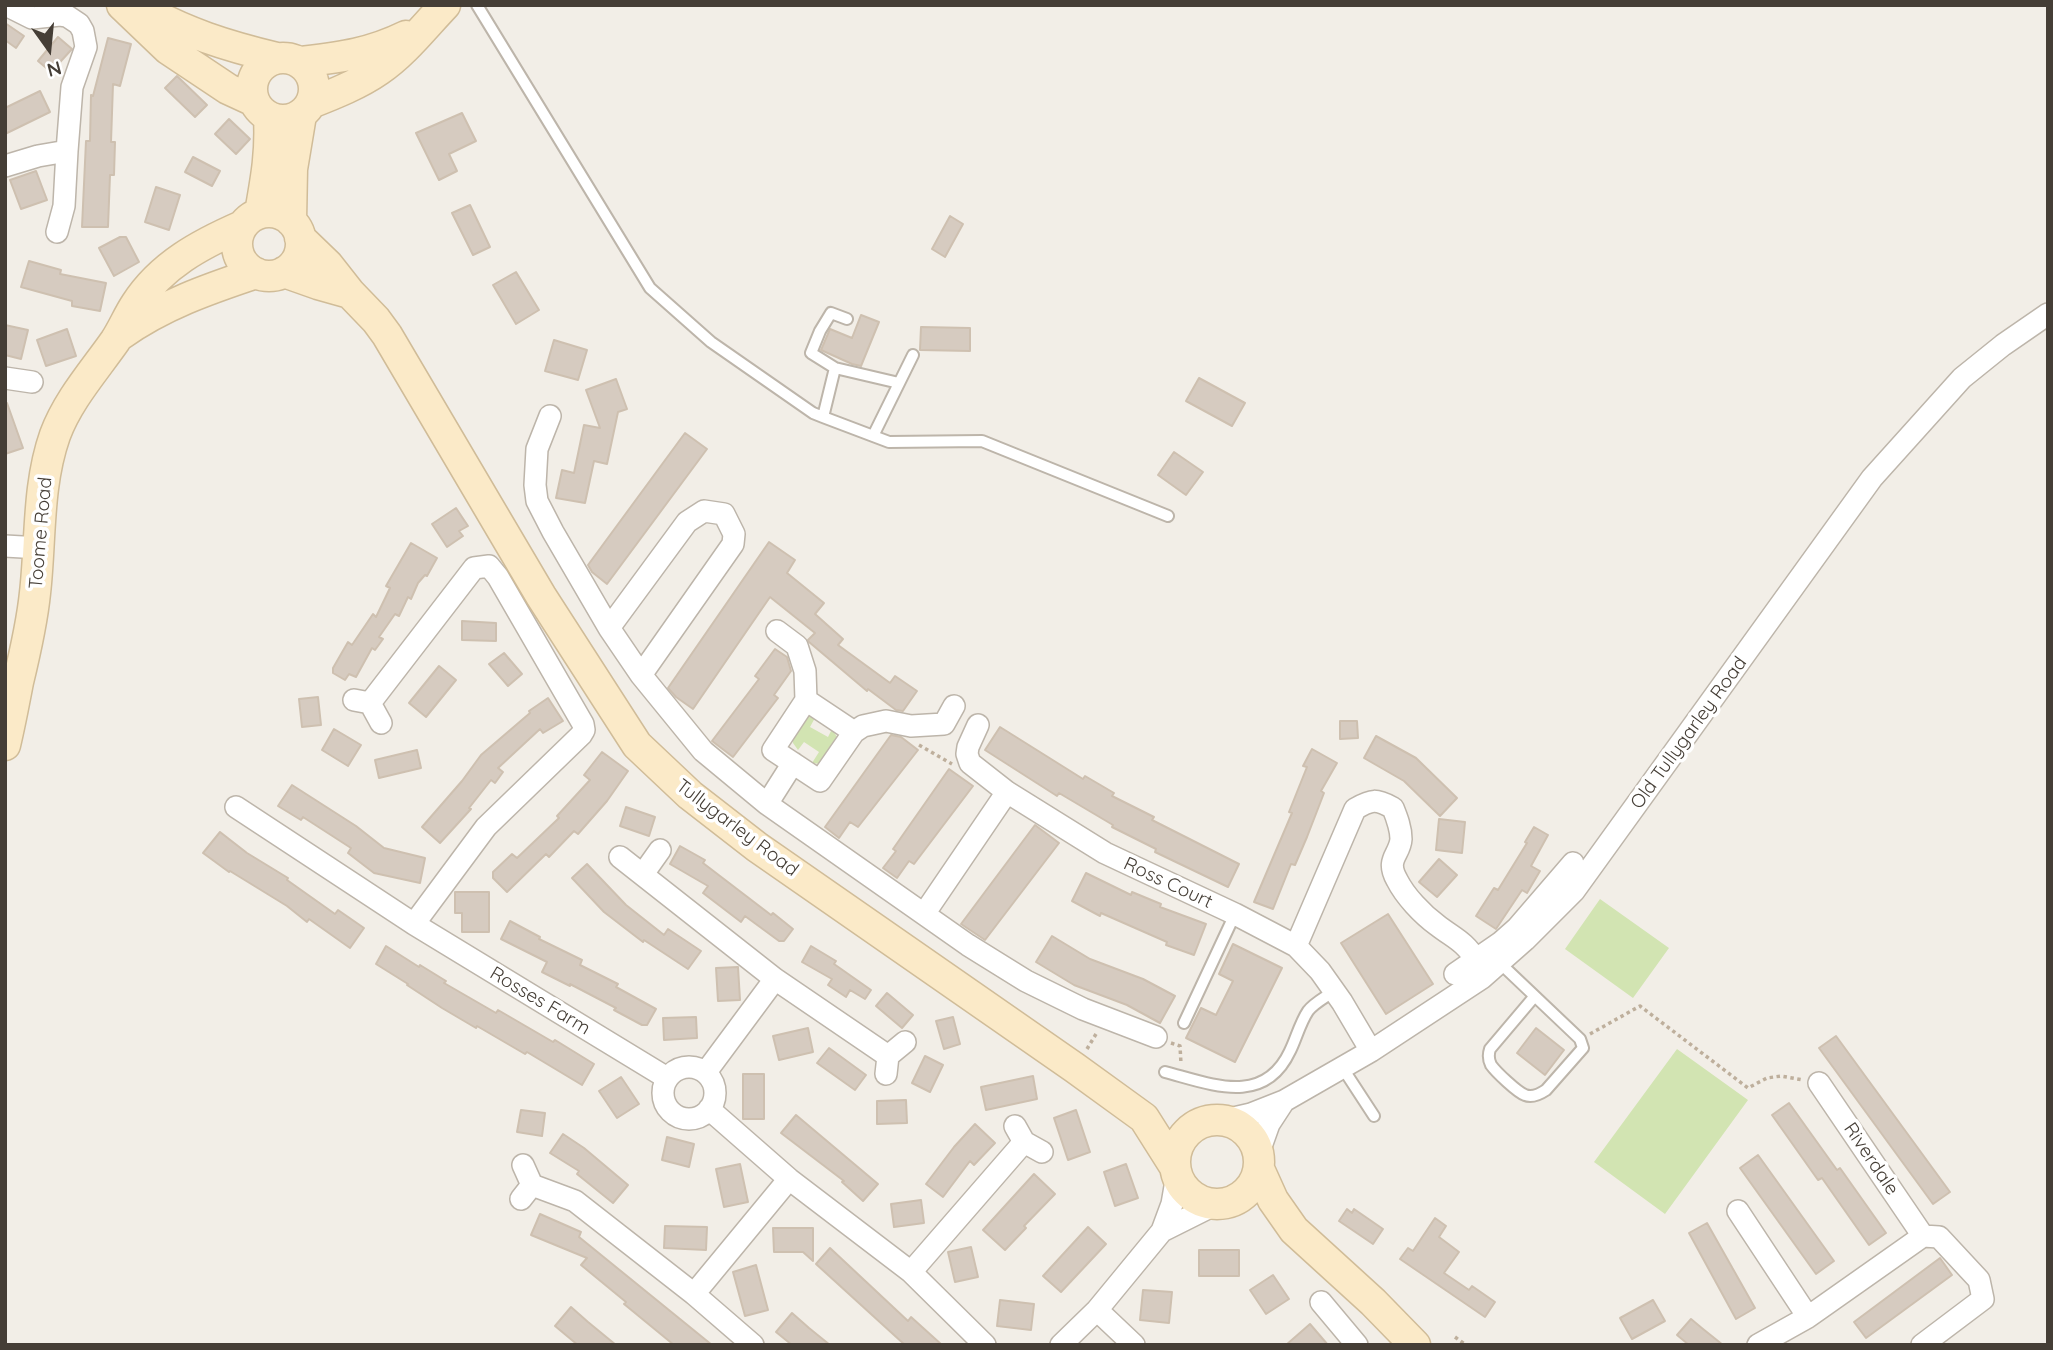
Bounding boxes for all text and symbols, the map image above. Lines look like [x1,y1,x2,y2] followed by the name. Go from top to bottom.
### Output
[14,14,84,84] north arrow
[45,56,64,83] text: N
[25,476,57,590] street label: Toome Road
[1626,652,1752,814] street label: Old Tullygarley Road
[671,775,803,881] street label: Tullygarley Road
[1120,852,1216,914] street label: Ross Court
[486,962,594,1040] street label: Rosses Farm
[1839,1118,1903,1200] street label: Riverdale

